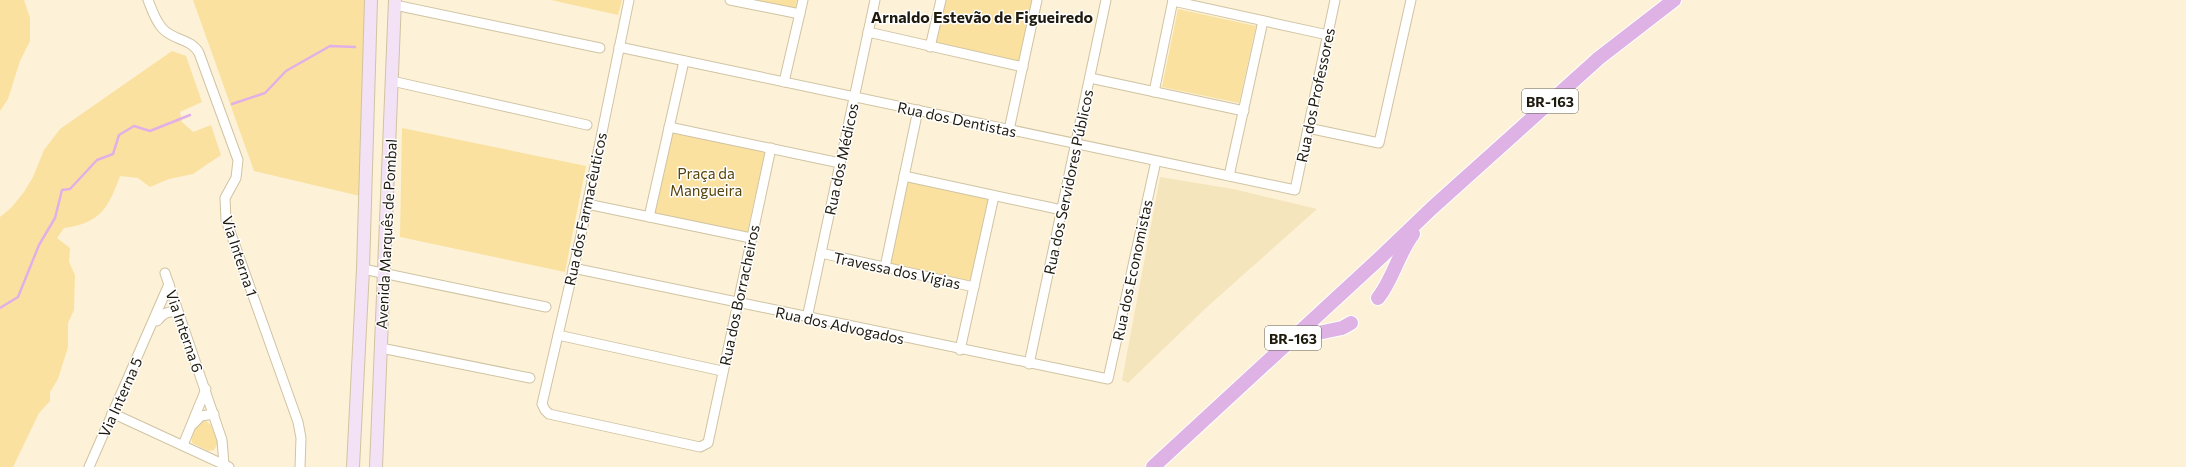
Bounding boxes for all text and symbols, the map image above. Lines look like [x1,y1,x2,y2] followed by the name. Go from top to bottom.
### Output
[871,7,1094,26] district label: Arnaldo Estevão de Figueiredo
[1292,26,1338,164] street label: Rua dos Professores
[1040,88,1096,276] street label: Rua dos Servidores Públicos
[1522,89,1578,113] road number: BR-163
[896,98,1018,140] street label: Rua dos Dentistas
[820,101,862,217] street label: Rua dos Médicos
[560,131,610,287] street label: Rua dos Farmacêuticos
[372,138,400,330] street label: Avenida Marquês de Pombal
[670,164,742,199] park label: Praça da Mangueira
[1108,198,1156,342] street label: Rua dos Economistas
[219,214,261,298] street label: Via Interna 1
[715,223,763,367] street label: Rua dos Borracheiros
[832,248,962,292] street label: Travessa dos Vigias
[162,287,208,375] street label: Via Interna 6
[774,303,906,348] street label: Rua dos Advogados
[1265,326,1321,350] road number: BR-163
[94,354,146,440] street label: Via Interna 5

